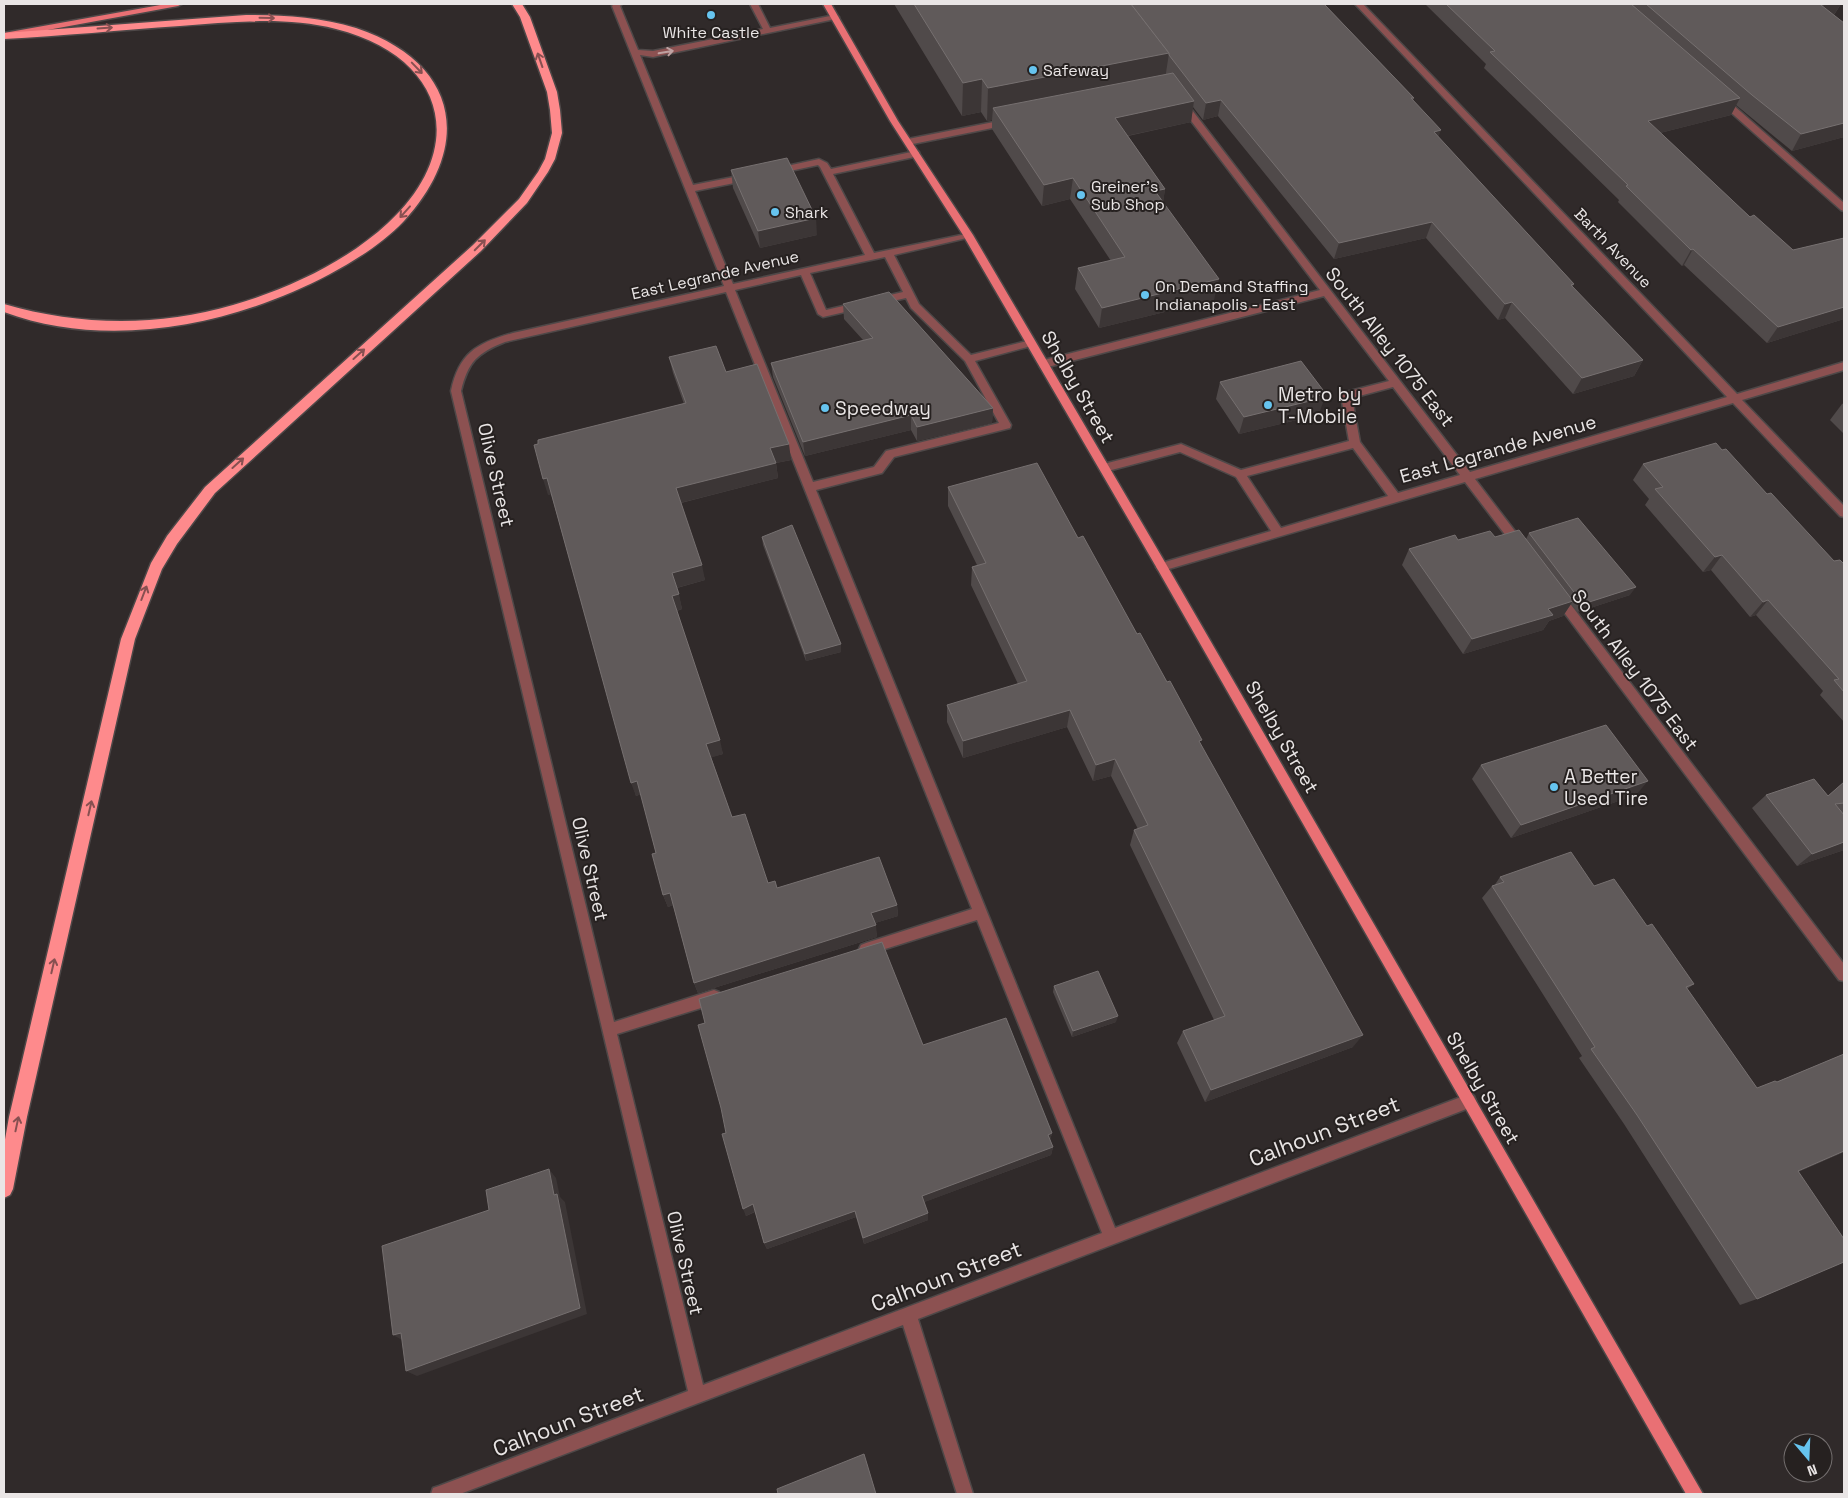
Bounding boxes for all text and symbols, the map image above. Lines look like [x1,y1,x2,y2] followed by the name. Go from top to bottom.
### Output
[705,9,717,21] marker: White Castle
[258,13,275,23] one-way arrow
[663,22,759,43] place label: White Castle
[96,24,112,33] one-way arrow
[657,46,673,56] one-way arrow
[535,52,545,68] one-way arrow
[1043,60,1109,81] place label: Safeway
[411,62,423,74] one-way arrow
[1027,64,1039,76] marker: Safeway
[1091,176,1165,215] place label: Greiner's Sub Shop
[1075,189,1087,201] marker: Greiner's Sub Shop
[785,202,829,223] place label: Shark
[1570,204,1656,292] street label: Barth Avenue
[399,206,411,219] one-way arrow
[769,206,781,218] marker: Shark
[474,239,486,251] one-way arrow
[629,246,801,304] street label: East Legrande Avenue
[1320,262,1460,432] street label: South Alley 1075 East
[1155,276,1309,315] place label: On Demand Staffing Indianapolis - East
[1139,289,1151,301] marker: On Demand Staffing Indianapolis - East
[1036,326,1120,448] street label: Shelby Street
[353,348,366,360] one-way arrow
[1278,382,1361,429] place label: Metro by T-Mobile
[835,396,931,421] place label: Speedway
[1262,399,1274,411] marker: Metro by T-Mobile
[819,402,831,414] marker: Speedway
[1397,409,1599,489] street label: East Legrande Avenue
[472,421,520,529] street label: Olive Street
[232,457,245,468] one-way arrow
[1566,584,1704,756] street label: South Alley 1075 East
[140,586,149,602] one-way arrow
[1240,676,1324,798] street label: Shelby Street
[1564,764,1648,811] place label: A Better Used Tire
[1548,781,1560,793] marker: A Better Used Tire
[85,800,95,816] one-way arrow
[566,815,614,923] street label: Olive Street
[49,958,58,974] one-way arrow
[1441,1027,1525,1149] street label: Shelby Street
[1245,1089,1403,1173] street label: Calhoun Street
[13,1117,22,1133] one-way arrow
[661,1209,709,1317] street label: Olive Street
[867,1234,1025,1318] street label: Calhoun Street
[489,1379,647,1463] street label: Calhoun Street
[1783,1433,1833,1483] north arrow
[1805,1460,1820,1480] text: N

